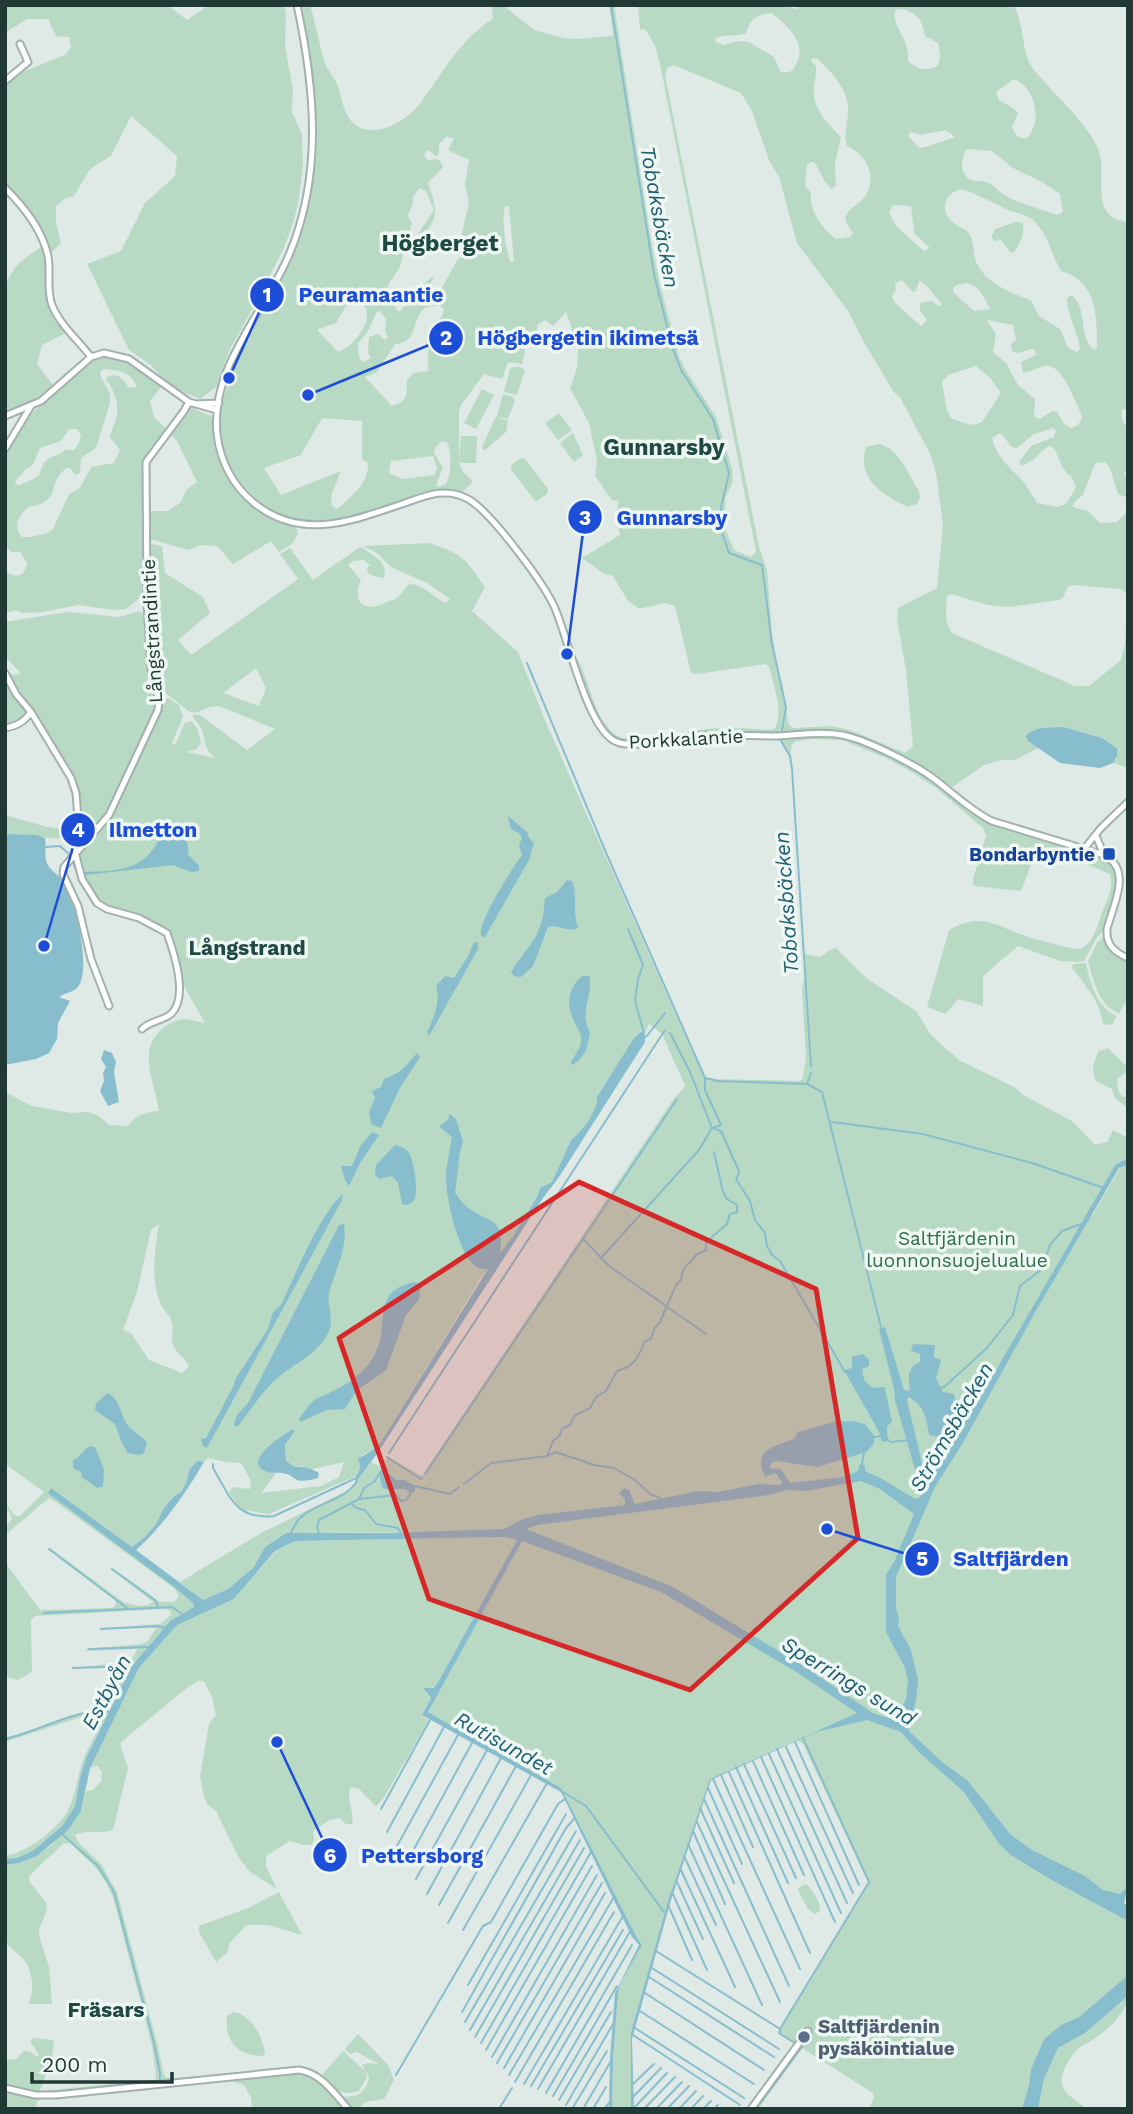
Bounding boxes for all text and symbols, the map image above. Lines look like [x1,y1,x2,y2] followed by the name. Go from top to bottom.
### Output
[635,144,685,290] water label: Tobaksbäcken
[381,230,499,257] district label: Högberget
[249,274,457,316] callout: Peuramaantie
[262,282,272,307] text: 1
[299,282,443,307] text: Peuramaantie
[428,317,713,359] callout: Högbergetin ikimetsä
[440,325,452,350] text: 2
[477,325,700,350] text: Högbergetin ikimetsä
[603,434,725,461] district label: Gunnarsby
[567,496,741,538] callout: Gunnarsby
[579,505,591,530] text: 3
[617,505,728,530] text: Gunnarsby
[137,558,167,704] street label: Långstrandintie
[628,725,744,753] street label: Porkkalantie
[60,809,212,851] callout: Ilmetton
[71,817,85,842] text: 4
[109,817,197,842] text: Ilmetton
[769,830,803,976] water label: Tobaksbäcken
[969,843,1095,866] place label: Bondarbyntie
[1101,846,1117,862] marker: Bondarbyntie
[188,935,306,960] district label: Långstrand
[866,1227,1048,1272] park label: Saltfjärdenin luonnonsuojelualue
[904,1358,998,1496] water label: Strömsbäcken
[904,1538,1083,1580] callout: Saltfjärden
[916,1546,928,1571] text: 5
[953,1546,1069,1571] text: Saltfjärden
[778,1631,921,1731] water label: Sperrings sund
[76,1650,136,1734] water label: Estbyån
[451,1706,558,1780] water label: Rutisundet
[312,1834,497,1876] callout: Pettersborg
[324,1843,337,1868] text: 6
[361,1843,483,1868] text: Pettersborg
[68,1997,144,2022] district label: Fräsars
[818,2015,955,2060] place label: Saltfjärdenin pysäköintialue
[796,2029,812,2045] marker: Saltfjärdenin pysäköintialue
[32,2040,172,2084] scale bar
[42,2052,108,2077] text: 200 m

